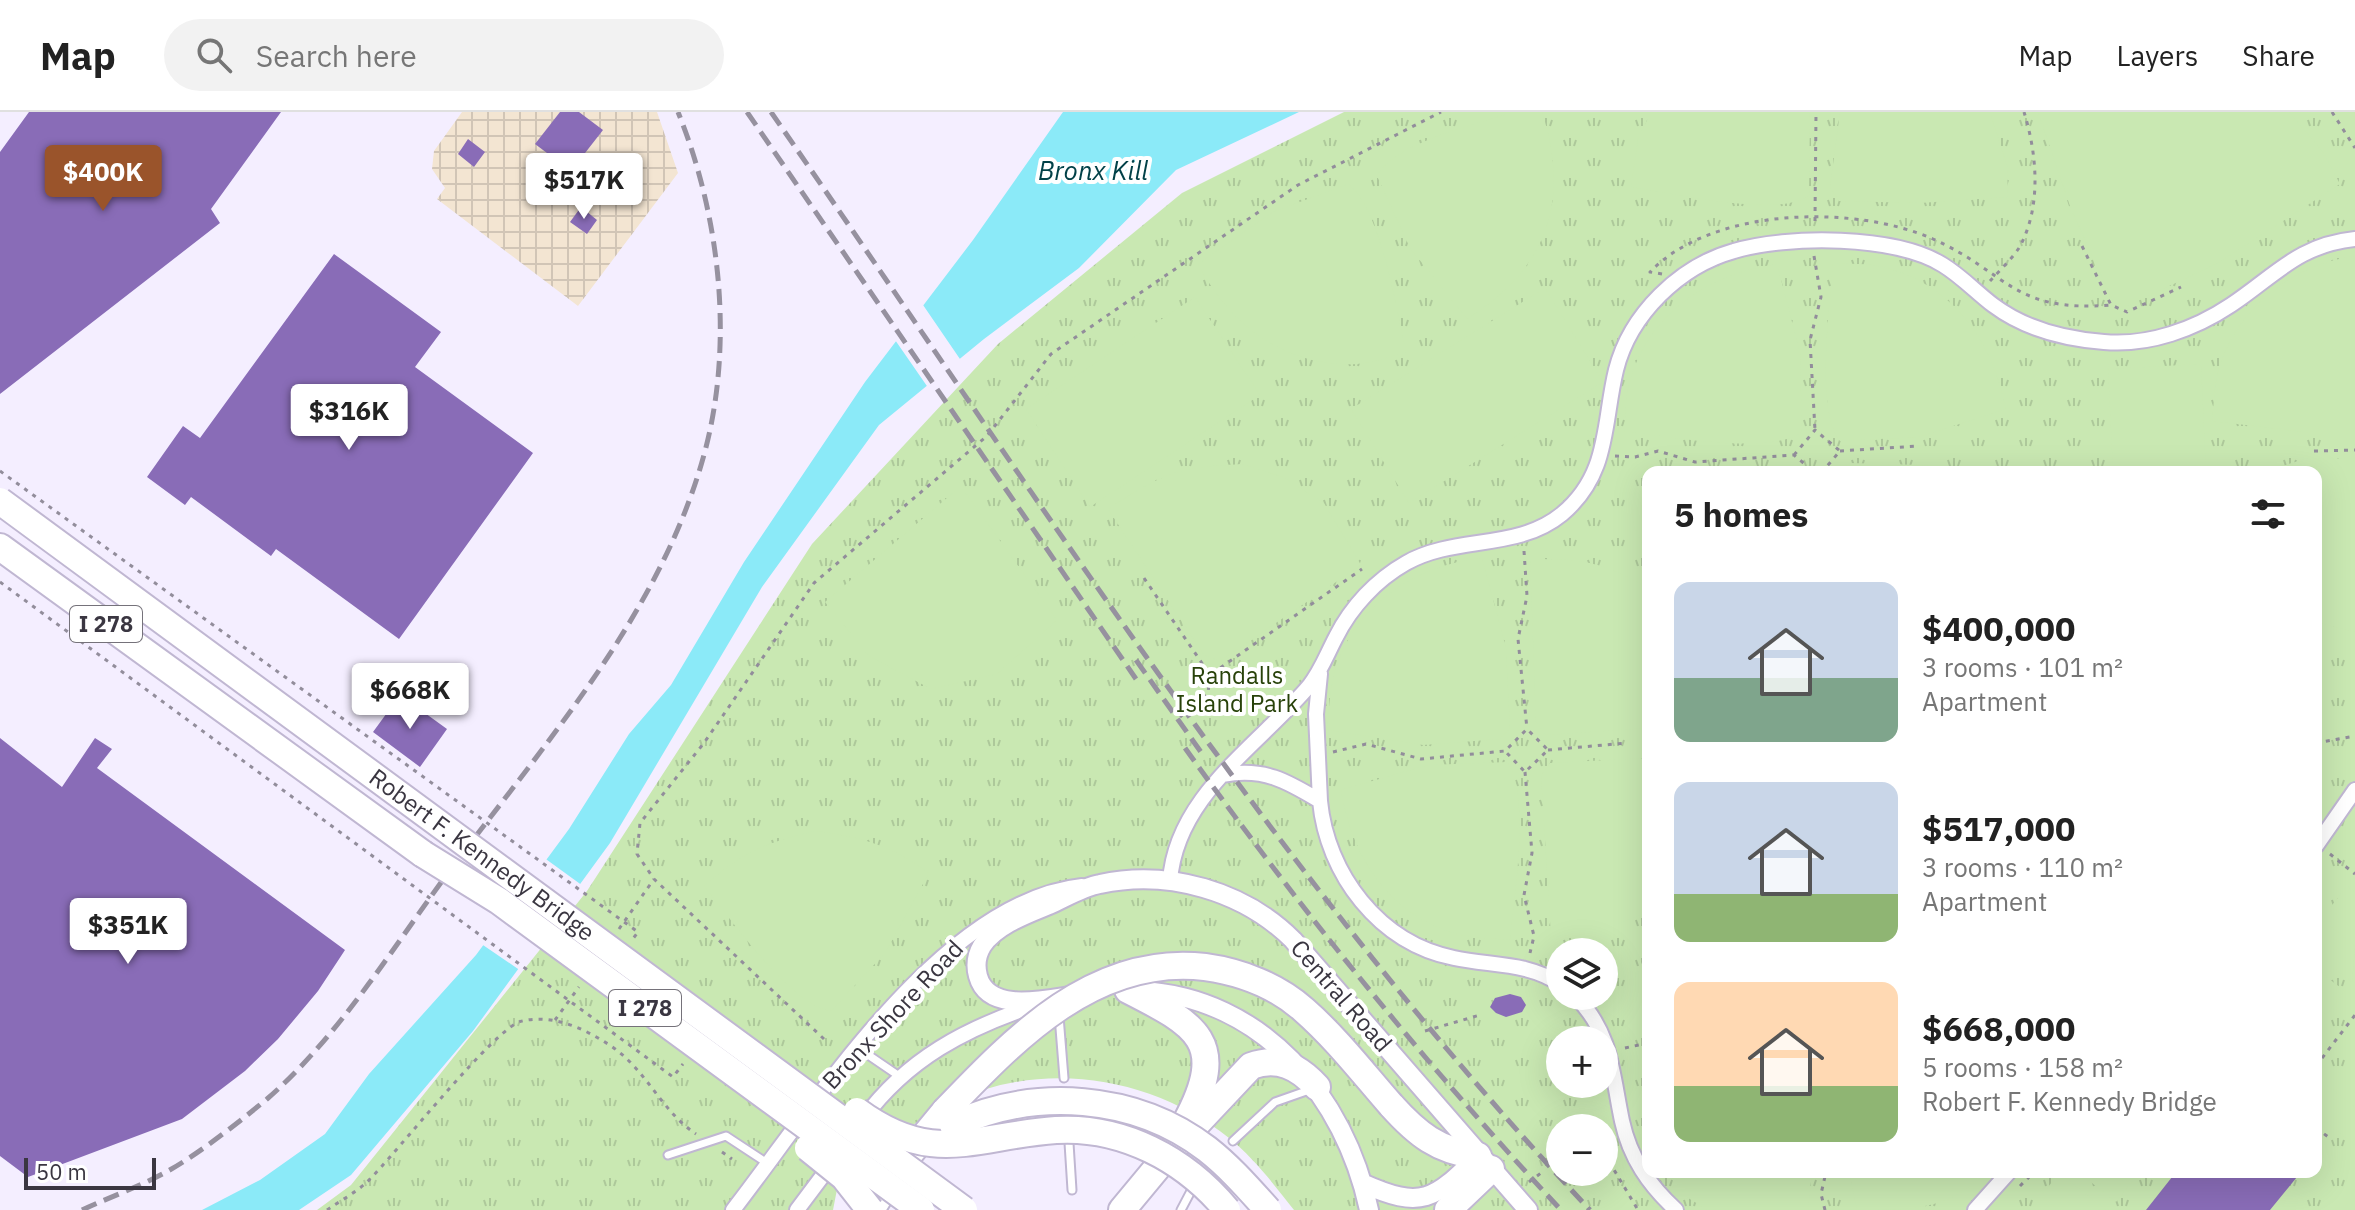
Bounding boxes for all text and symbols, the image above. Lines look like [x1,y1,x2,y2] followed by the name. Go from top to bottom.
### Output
[164,19,724,91] search box
[40,31,116,80] text: Map
[192,33,236,77] icon: search
[256,36,417,75] text: Search here
[2018,37,2072,74] text: Map
[2116,37,2198,74] text: Layers
[2242,37,2315,74] text: Share
[47,145,159,213] pin: $400K
[528,153,640,221] pin: $517K
[1038,153,1148,187] water label: Bronx Kill
[63,154,143,188] text: $400K
[544,162,624,196] text: $517K
[293,384,405,452] pin: $316K
[309,393,389,427] text: $316K
[1674,492,1809,536] text: 5 homes
[2246,492,2290,536] icon: filters
[70,606,142,642] road number: I 278
[1922,606,2075,650] text: $400,000
[1738,614,1834,710] icon: home
[1922,650,2123,684] text: 3 rooms · 101 m²
[1176,659,1299,719] park label: Randalls Island Park
[354,663,466,731] pin: $668K
[370,672,450,706] text: $668K
[1922,684,2047,718] text: Apartment
[363,761,601,948] street label: Robert F. Kennedy Bridge
[1922,806,2075,850] text: $517,000
[1738,814,1834,910] icon: home
[1922,850,2123,884] text: 3 rooms · 110 m²
[1922,884,2047,918] text: Apartment
[72,898,184,966] pin: $351K
[88,907,168,941] text: $351K
[1284,932,1399,1058] street label: Central Road
[815,933,970,1096] street label: Bronx Shore Road
[1546,938,1618,1186] map controls
[1546,938,1618,1010] button: layers
[609,990,681,1026] road number: I 278
[1922,1006,2075,1050] text: $668,000
[1738,1014,1834,1110] icon: home
[1546,1026,1618,1098] button: +
[1922,1050,2123,1084] text: 5 rooms · 158 m²
[1922,1084,2217,1118] text: Robert F. Kennedy Bridge
[1546,1114,1618,1186] button: −
[24,1154,156,1190] scale bar
[36,1157,87,1186] text: 50 m

